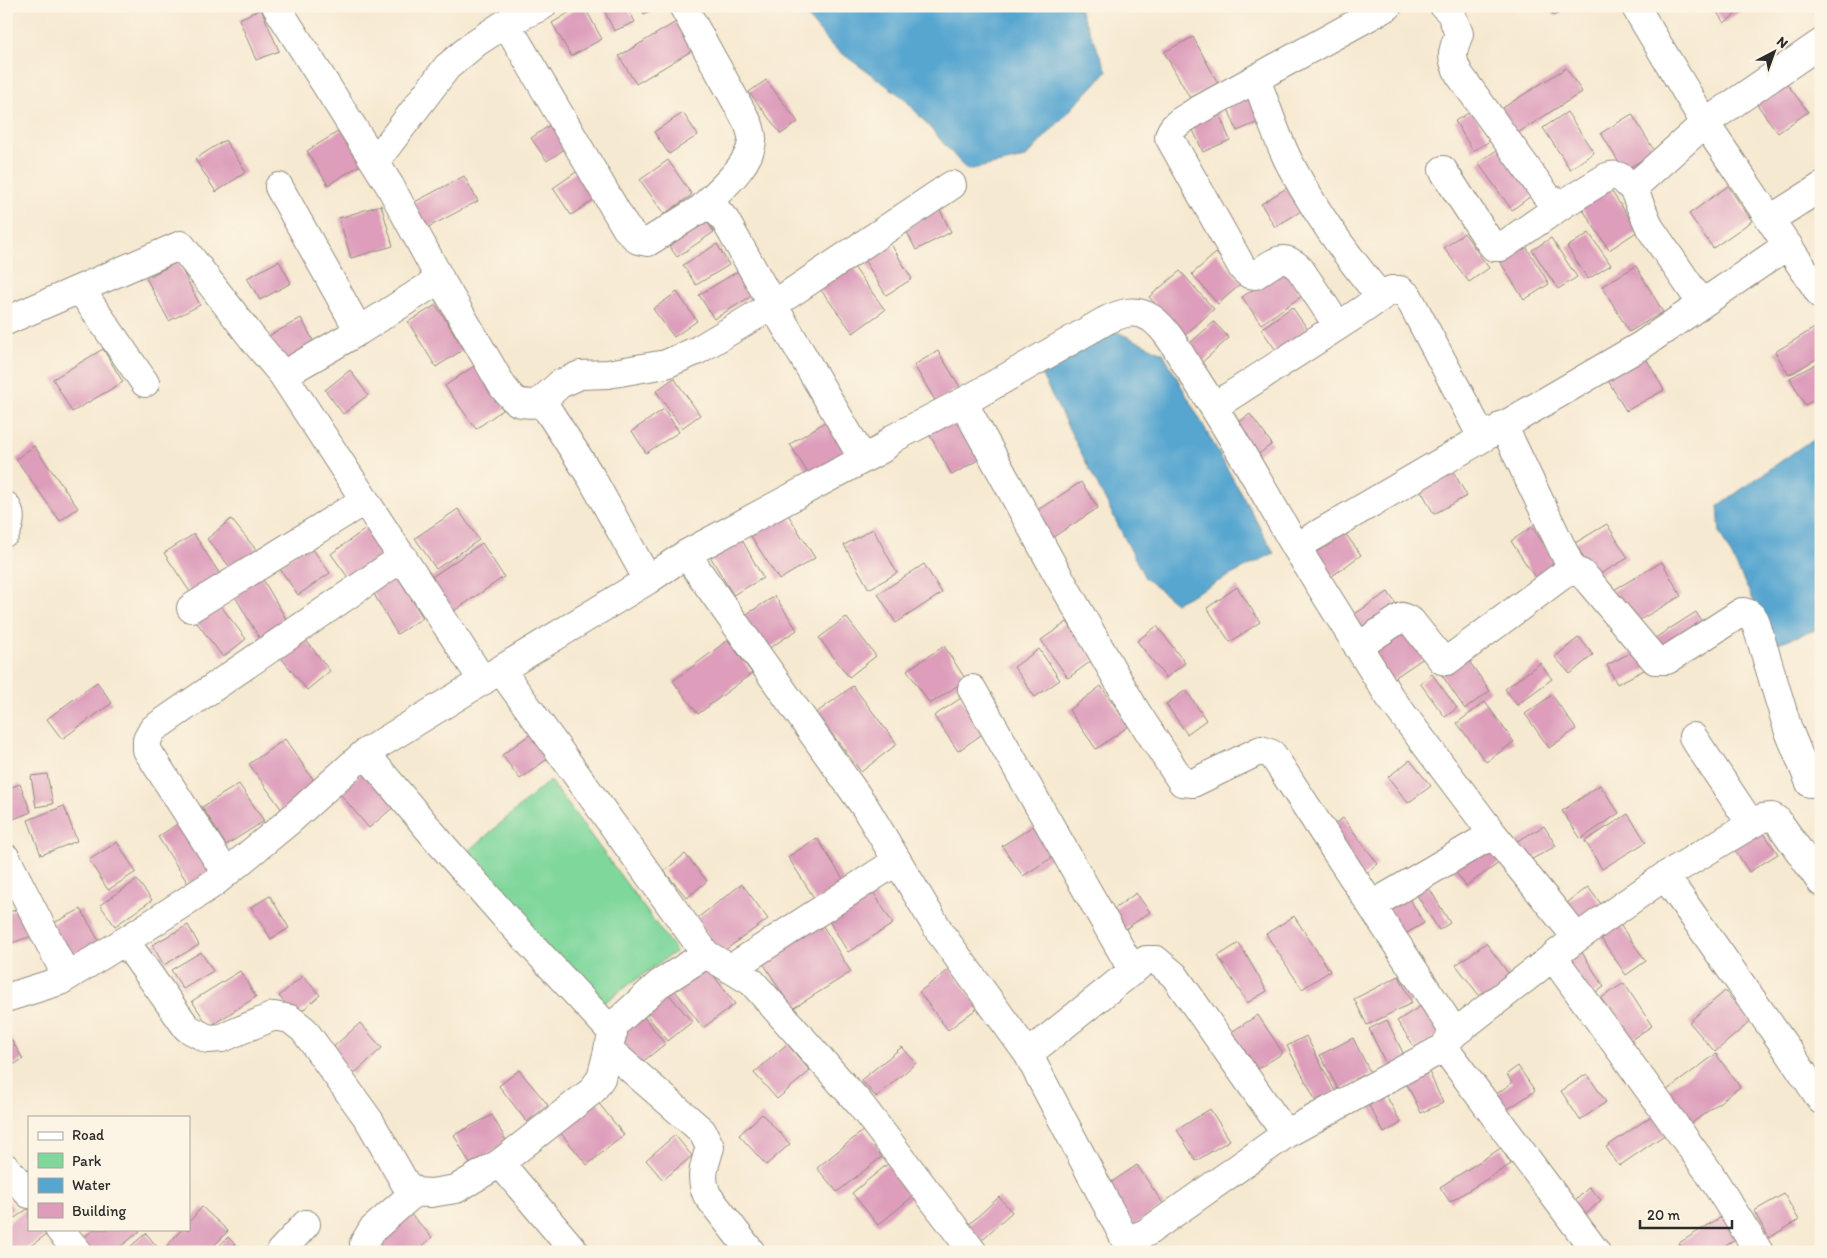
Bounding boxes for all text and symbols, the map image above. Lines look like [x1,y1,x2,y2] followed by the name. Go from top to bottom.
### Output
[1750,28,1800,78] north arrow
[1773,33,1791,52] text: N
[28,1116,190,1230] legend
[72,1126,105,1144] text: Road
[72,1152,102,1170] text: Park
[72,1176,111,1194] text: Water
[1640,1198,1732,1230] scale bar
[72,1202,126,1220] text: Building
[1647,1206,1681,1224] text: 20 m

